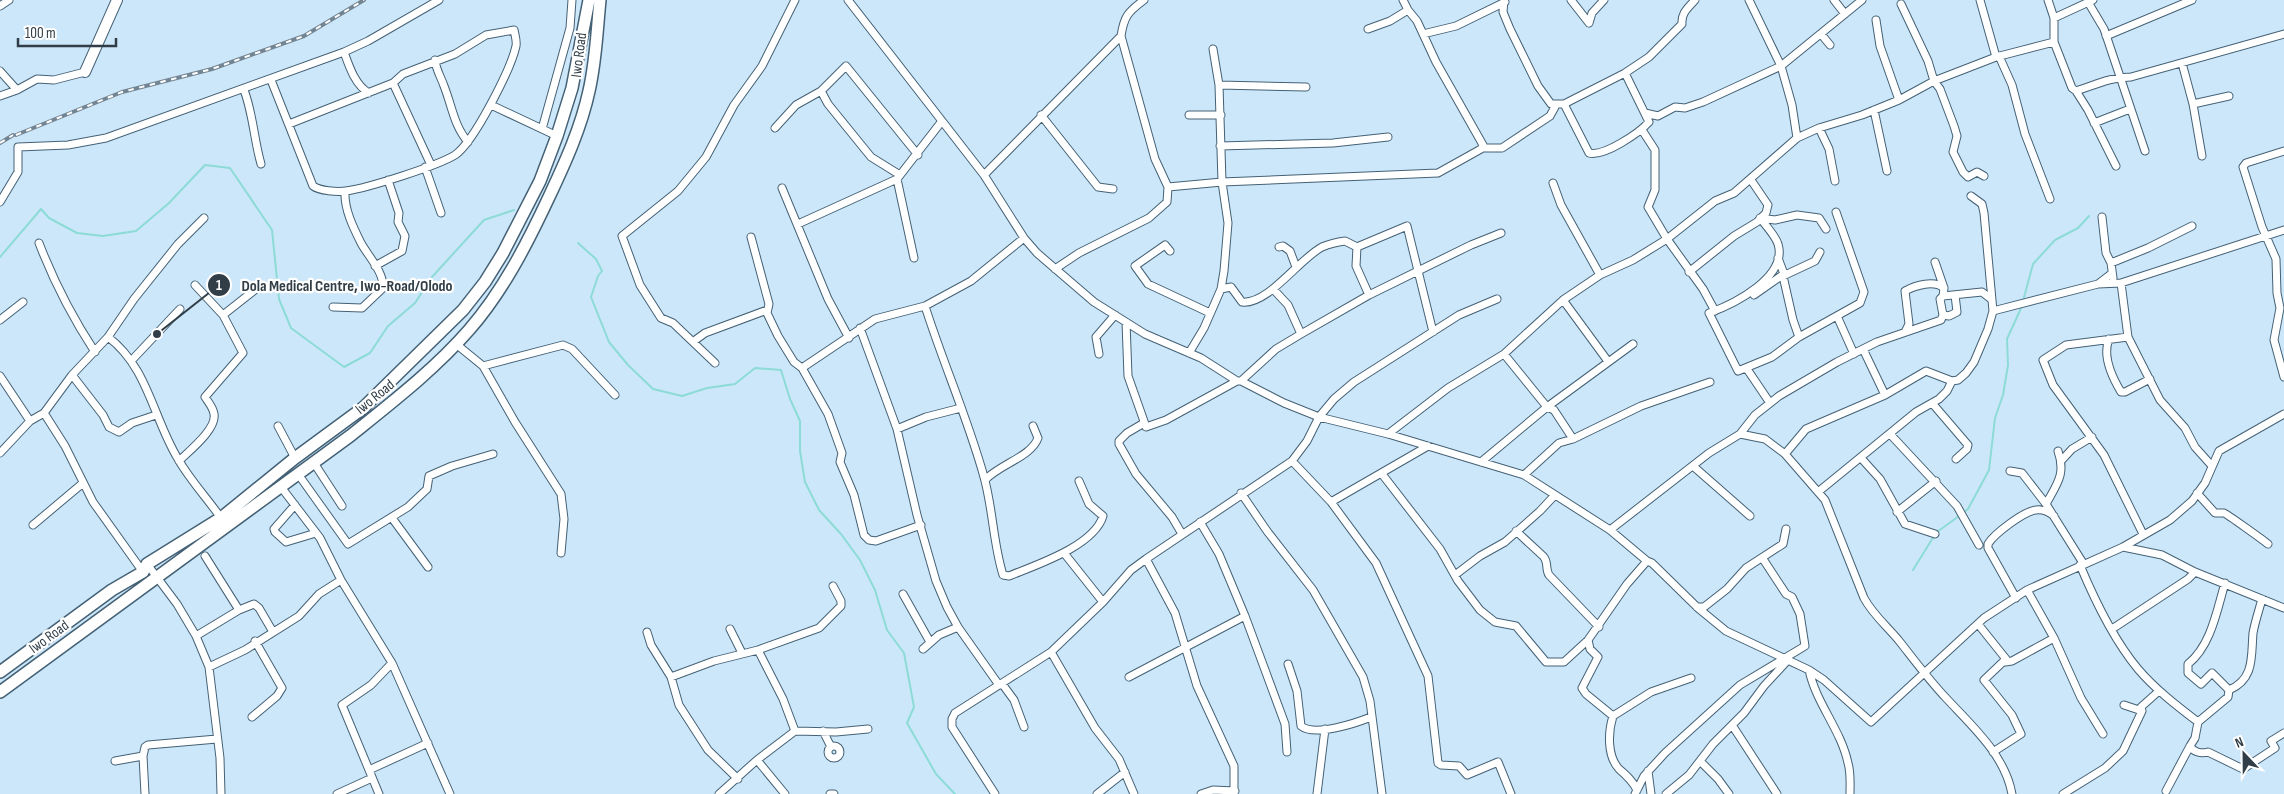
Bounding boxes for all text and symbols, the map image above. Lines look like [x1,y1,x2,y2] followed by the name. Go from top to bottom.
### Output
[18,15,115,47] scale bar
[25,24,56,43] text: 100 m
[567,32,591,78] street label: Iwo Road
[207,270,463,301] callout: Dola Medical Centre, Iwo-Road/Olodo
[216,276,222,295] text: 1
[241,277,453,296] text: Dola Medical Centre, Iwo-Road/Olodo
[352,375,398,419] street label: Iwo Road
[25,616,73,658] street label: Iwo Road
[2219,729,2269,779] north arrow
[2233,733,2246,752] text: N

